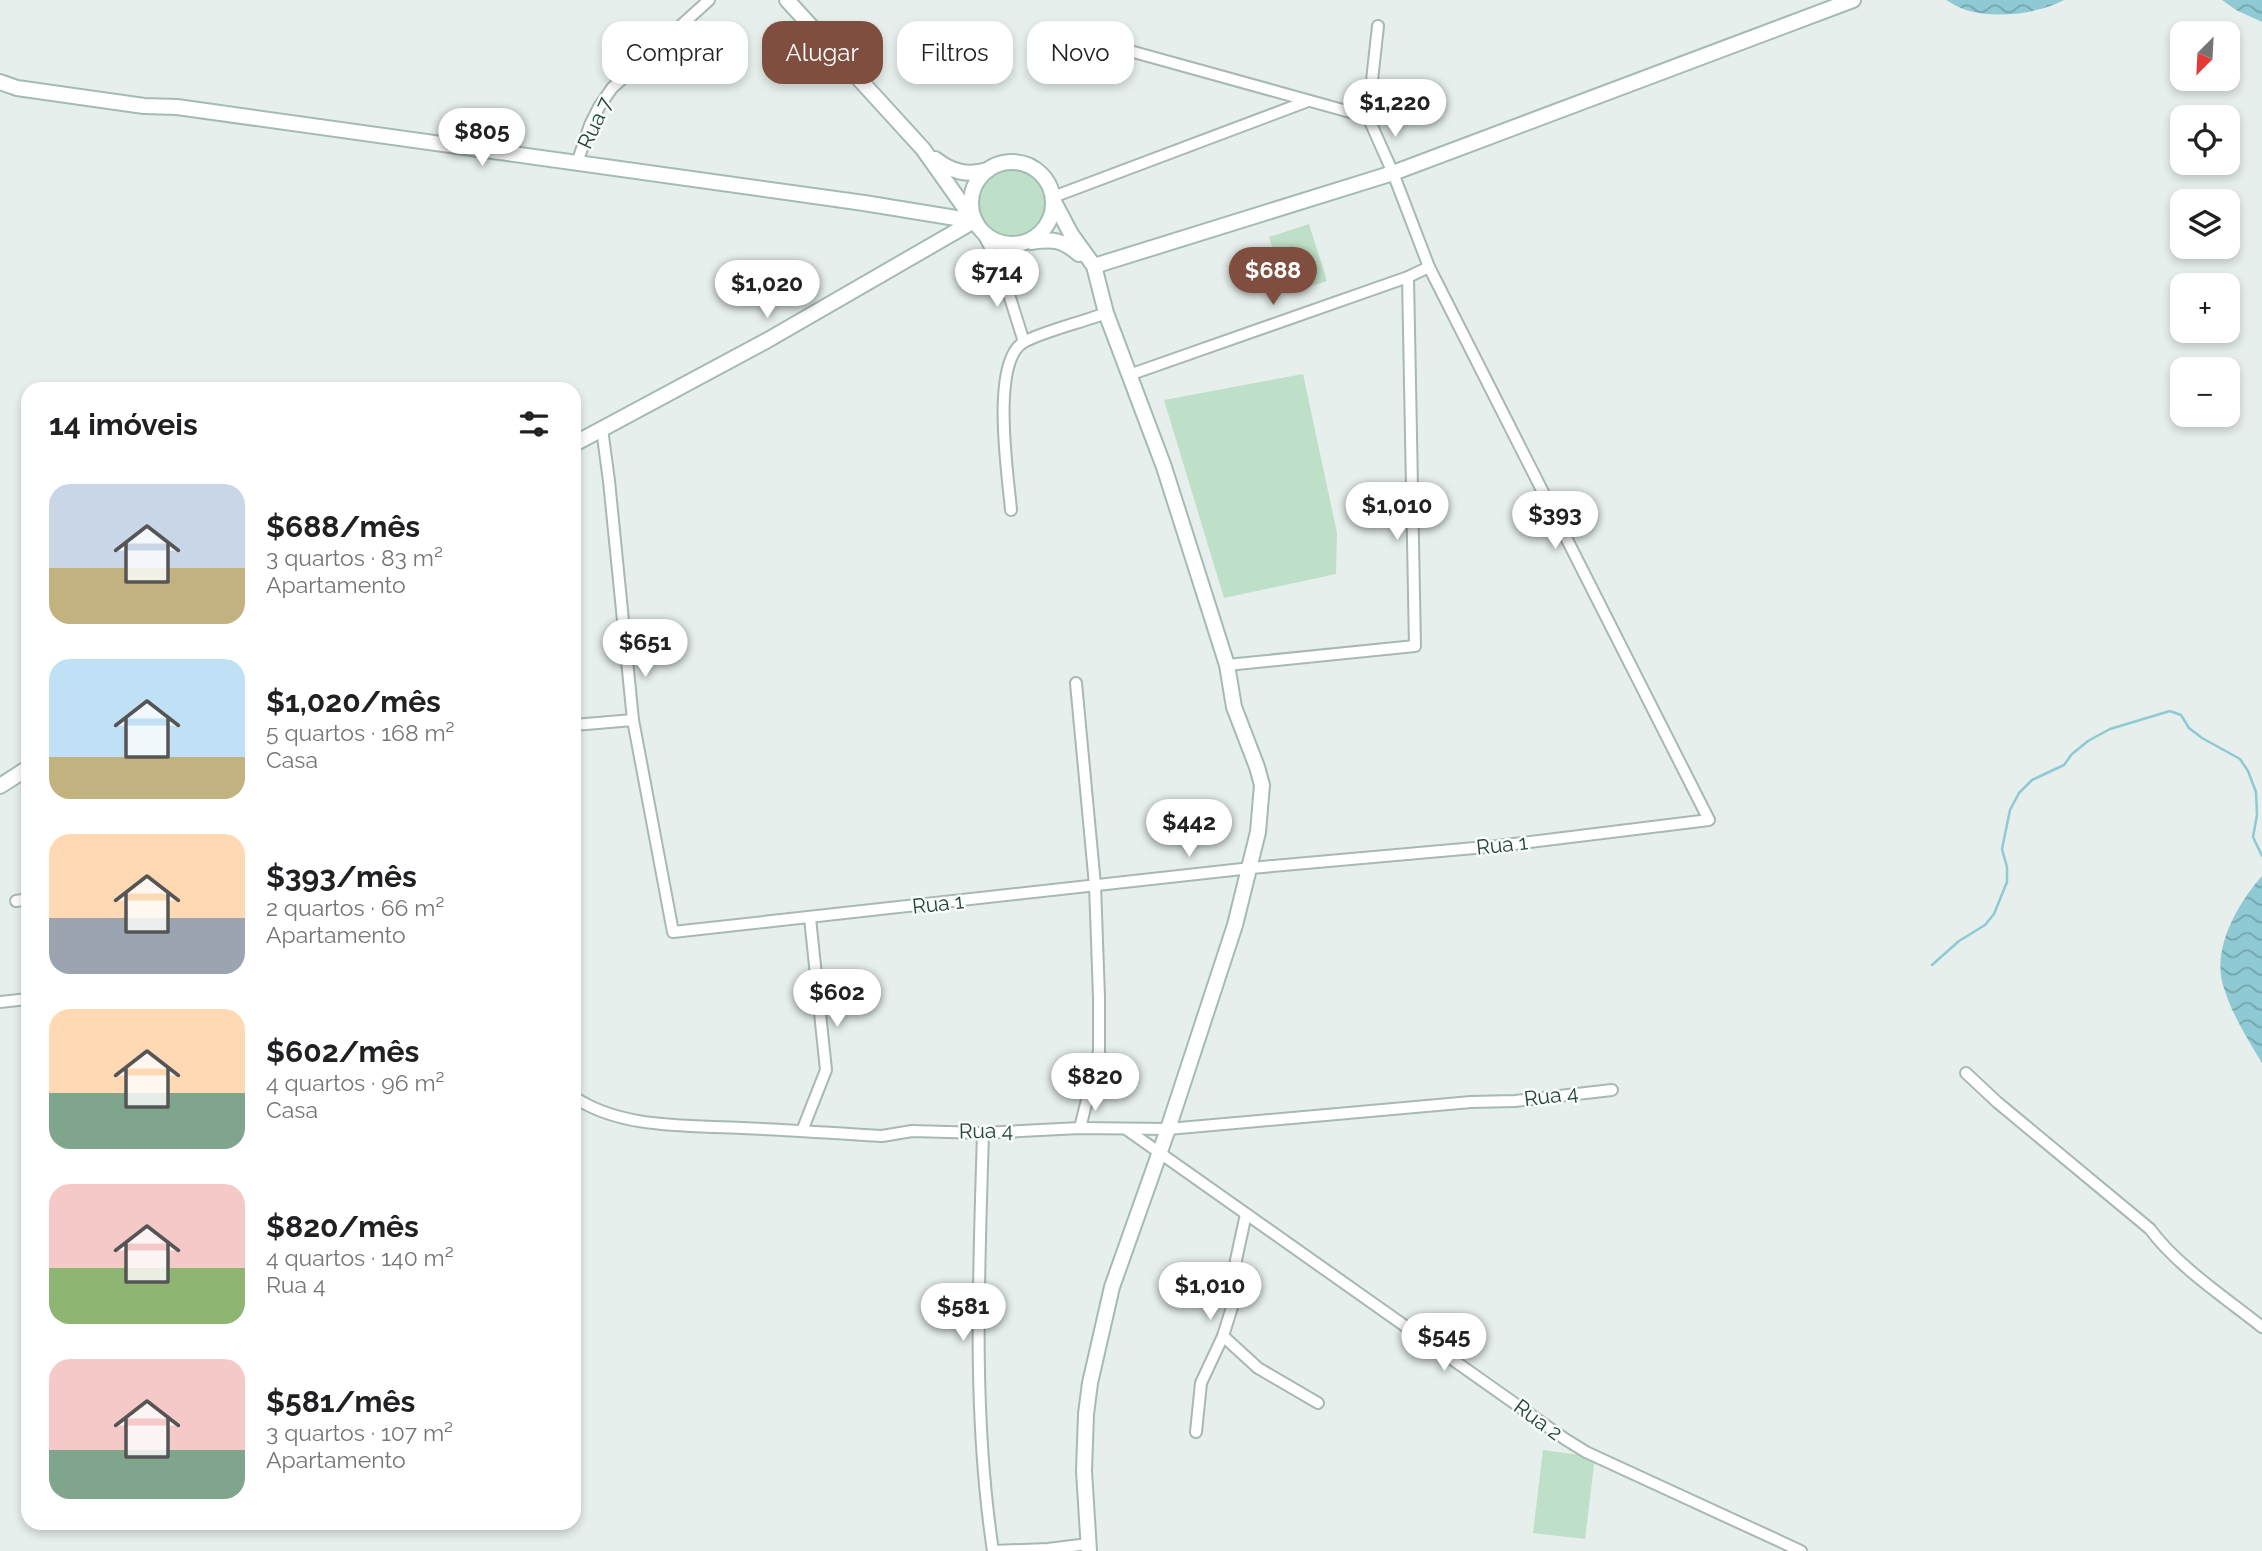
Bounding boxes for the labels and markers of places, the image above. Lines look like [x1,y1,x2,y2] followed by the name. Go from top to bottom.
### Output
[1338,80,1452,139] pin: $1,220
[441,108,523,168] pin: $805
[1232,247,1314,307] pin: $688
[956,250,1038,309] pin: $714
[710,260,824,320] pin: $1,020
[1340,482,1454,542] pin: $1,010
[1514,491,1596,551] pin: $393
[604,620,686,679] pin: $651
[1148,800,1230,859] pin: $442
[796,970,878,1029] pin: $602
[1054,1054,1136,1113] pin: $820
[1153,1262,1267,1322] pin: $1,010
[922,1284,1004,1343] pin: $581
[1403,1314,1485,1373] pin: $545

